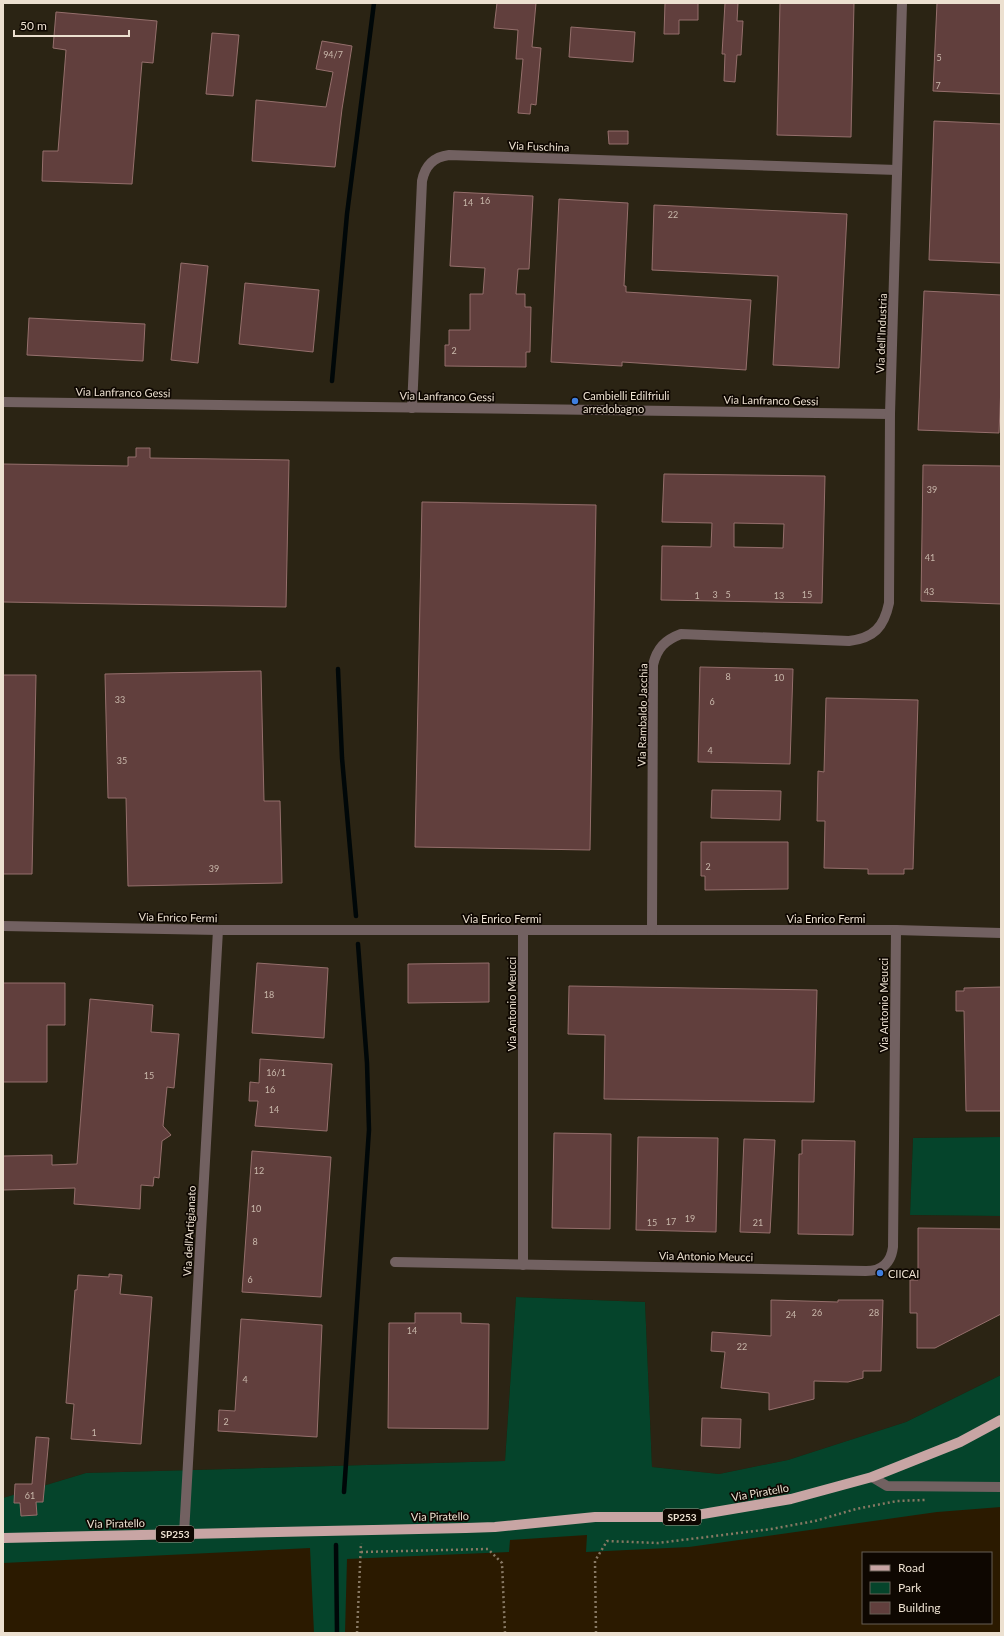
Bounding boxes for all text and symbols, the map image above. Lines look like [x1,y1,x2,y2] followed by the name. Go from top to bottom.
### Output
[14,12,129,38] scale bar
[20,18,47,33] text: 50 m
[323,49,343,60] house number: 94/7
[936,52,942,63] house number: 5
[935,80,941,91] house number: 7
[508,138,570,154] street label: Via Fuschina
[480,195,490,206] house number: 16
[463,197,473,208] house number: 14
[668,209,678,220] house number: 22
[873,293,889,373] street label: Via dell'Industria
[451,345,457,356] house number: 2
[75,385,171,399] street label: Via Lanfranco Gessi
[399,389,495,403] street label: Via Lanfranco Gessi
[583,389,670,415] place label: Cambielli Edilfriuli arredobagno
[723,393,819,407] street label: Via Lanfranco Gessi
[570,396,580,406] marker: Cambielli Edilfriuli arredobagno
[927,484,937,495] house number: 39
[925,552,935,563] house number: 41
[924,586,934,597] house number: 43
[712,589,718,600] house number: 3
[725,589,731,600] house number: 5
[802,589,812,600] house number: 15
[694,590,700,601] house number: 1
[774,590,784,601] house number: 13
[635,663,649,767] street label: Via Rambaldo Jacchia
[725,671,731,682] house number: 8
[774,672,784,683] house number: 10
[115,694,125,705] house number: 33
[709,696,715,707] house number: 6
[707,745,713,756] house number: 4
[117,755,127,766] house number: 35
[705,861,711,872] house number: 2
[209,863,219,874] house number: 39
[138,910,218,924] street label: Via Enrico Fermi
[463,912,542,925] street label: Via Enrico Fermi
[787,912,866,925] street label: Via Enrico Fermi
[505,956,518,1051] street label: Via Antonio Meucci
[877,957,890,1052] street label: Via Antonio Meucci
[264,989,274,1000] house number: 18
[266,1067,286,1078] house number: 16/1
[144,1070,154,1081] house number: 15
[265,1084,275,1095] house number: 16
[269,1104,279,1115] house number: 14
[254,1165,264,1176] house number: 12
[180,1185,198,1277] street label: Via dell'Artigianato
[251,1203,261,1214] house number: 10
[685,1213,695,1224] house number: 19
[666,1216,676,1227] house number: 17
[647,1217,657,1228] house number: 15
[753,1217,763,1228] house number: 21
[252,1236,258,1247] house number: 8
[659,1249,754,1263] street label: Via Antonio Meucci
[888,1267,919,1280] place label: CIICAI
[875,1268,885,1278] marker: CIICAI
[247,1274,253,1285] house number: 6
[812,1307,822,1318] house number: 26
[869,1307,879,1318] house number: 28
[786,1309,796,1320] house number: 24
[407,1325,417,1336] house number: 14
[737,1341,747,1352] house number: 22
[242,1374,248,1385] house number: 4
[223,1416,229,1427] house number: 2
[91,1427,97,1438] house number: 1
[730,1481,790,1503] street label: Via Piratello
[25,1490,35,1501] house number: 61
[411,1509,469,1523] street label: Via Piratello
[663,1509,701,1525] road number: SP253
[87,1516,145,1530] street label: Via Piratello
[156,1526,194,1542] road number: SP253
[862,1552,992,1624] legend
[898,1560,925,1575] text: Road
[898,1580,922,1595] text: Park
[898,1600,941,1615] text: Building

